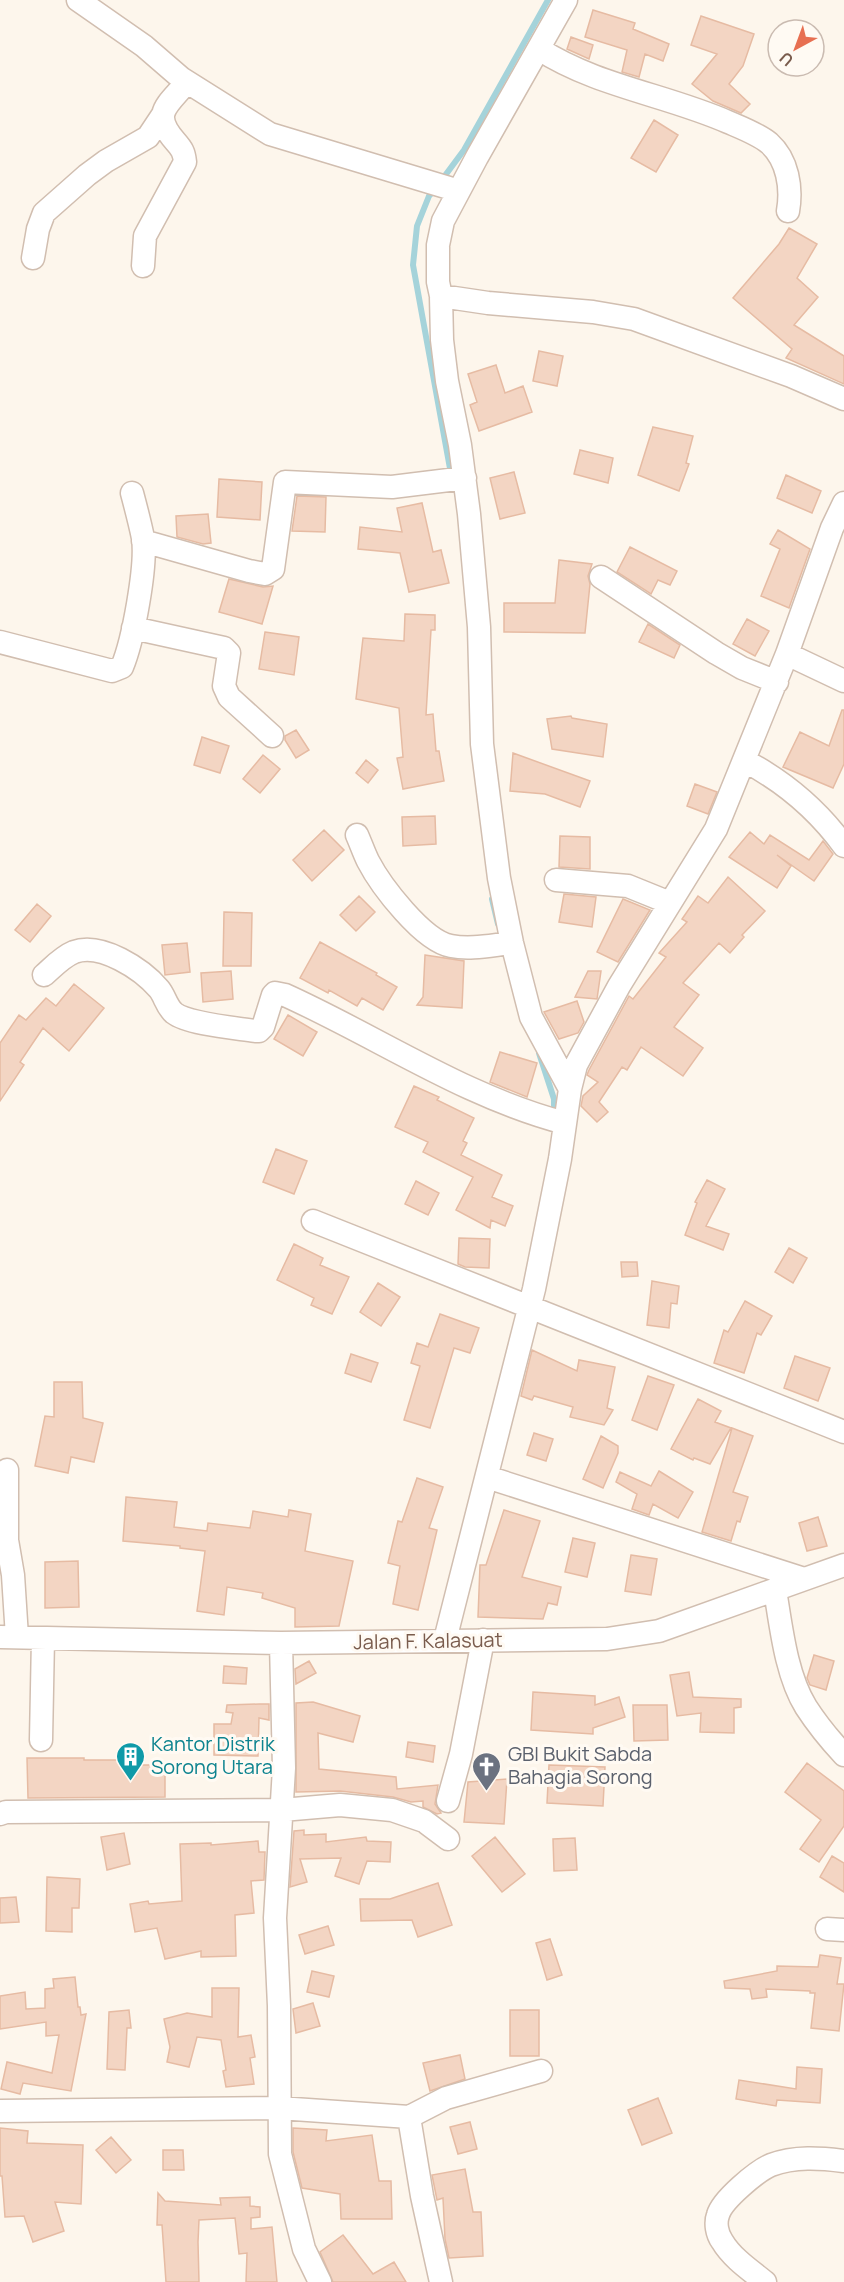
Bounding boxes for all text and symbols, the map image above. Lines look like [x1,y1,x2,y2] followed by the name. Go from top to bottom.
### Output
[766,18,826,78] north arrow
[775,47,798,71] text: U
[353,1626,503,1655] street label: Jalan F. Kalasuat
[151,1730,276,1780] place label: Kantor Distrik Sorong Utara
[114,1740,146,1782] building icon: Kantor Distrik Sorong Utara
[508,1740,653,1790] place label: GBI Bukit Sabda Bahagia Sorong
[471,1750,503,1792] church icon: GBI Bukit Sabda Bahagia Sorong

